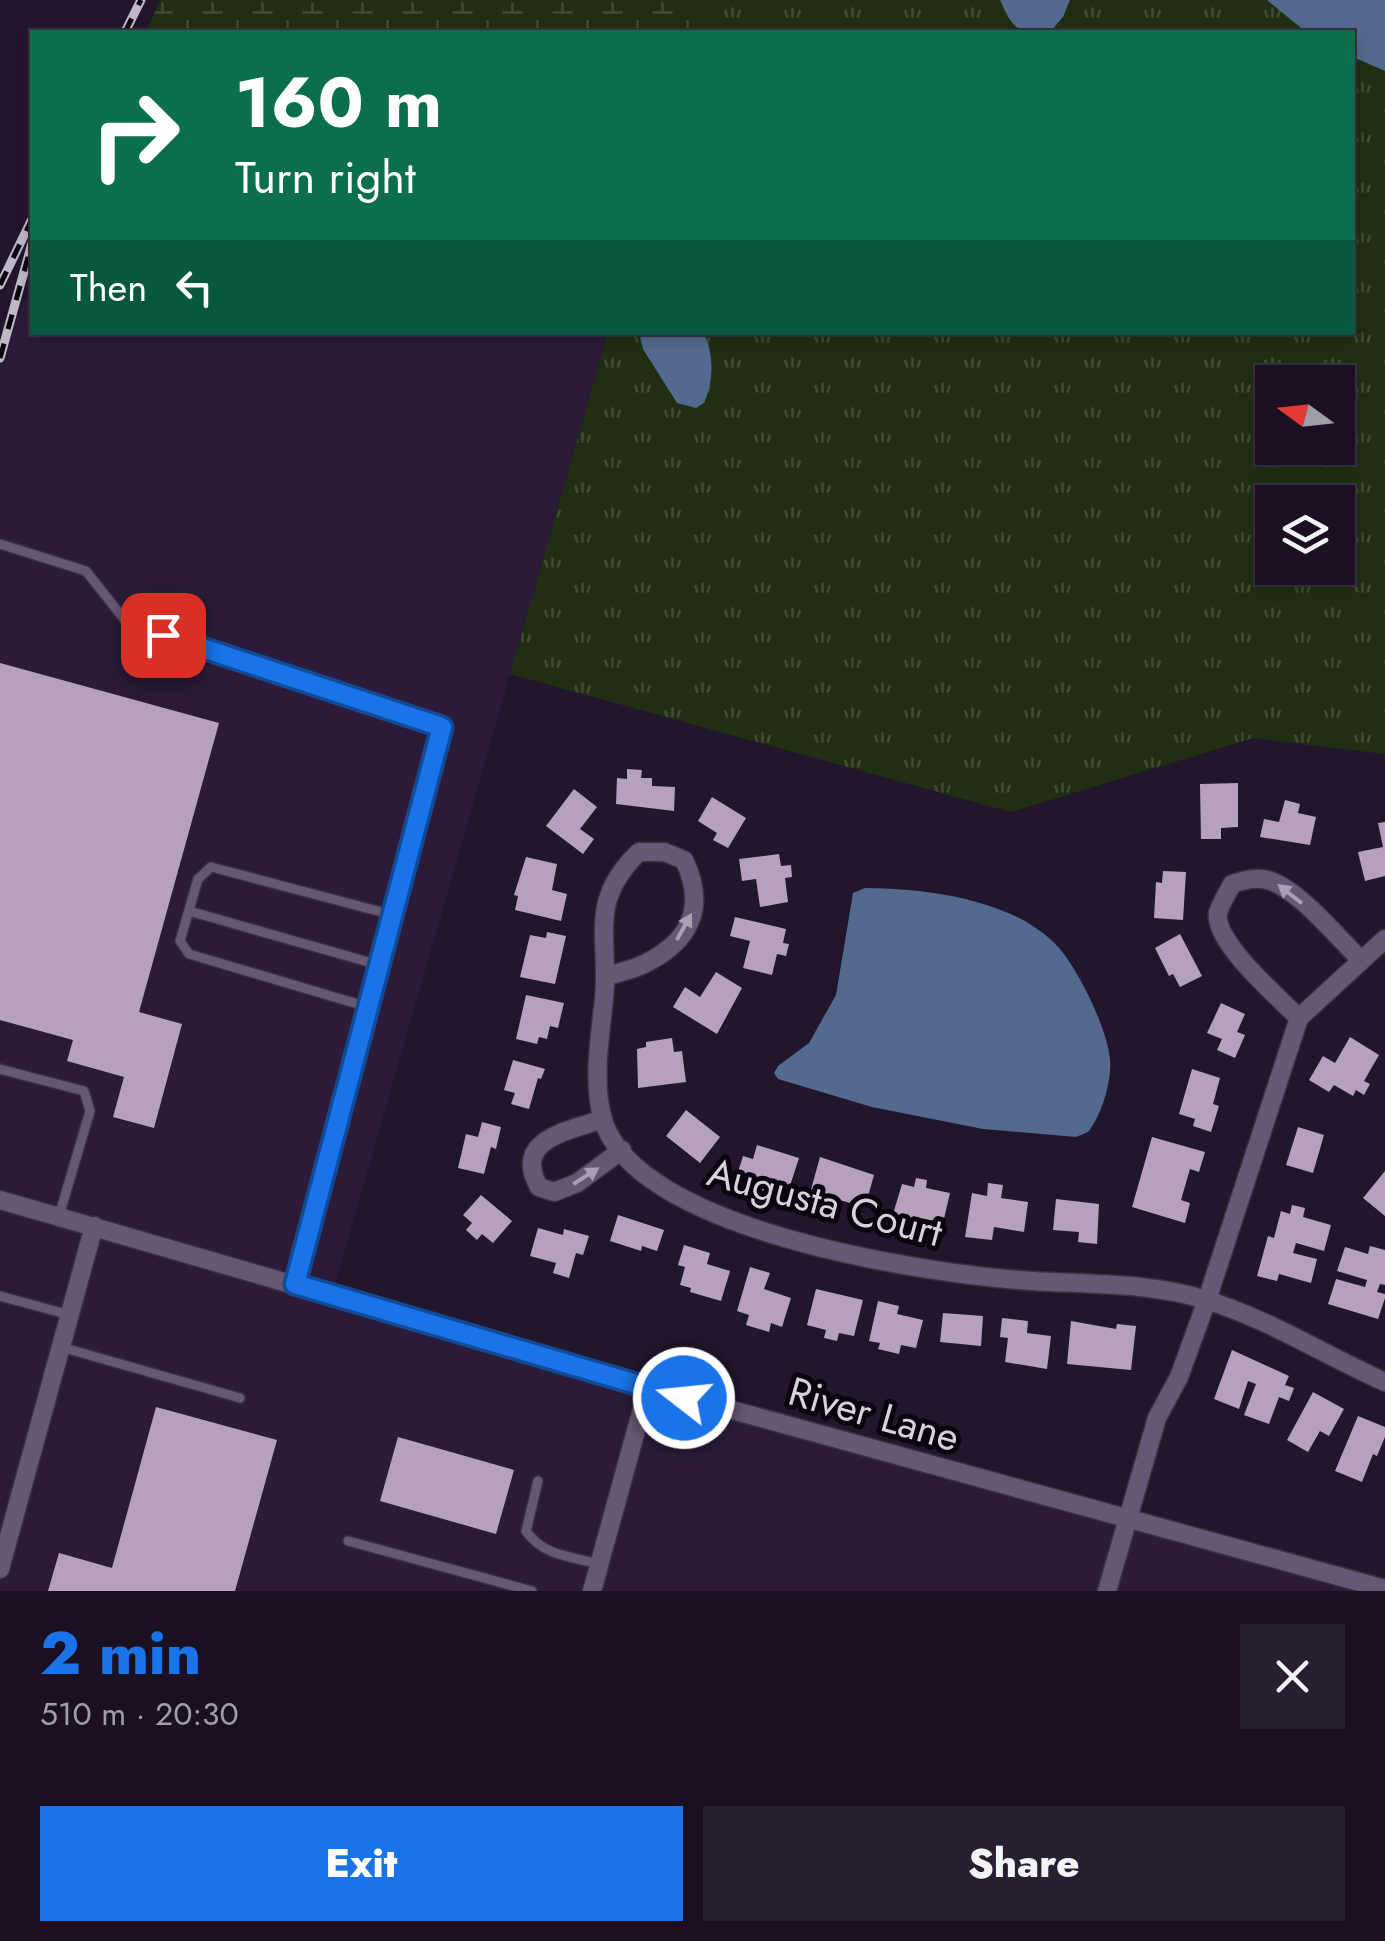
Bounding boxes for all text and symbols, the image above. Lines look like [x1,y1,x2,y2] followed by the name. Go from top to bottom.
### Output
[235,52,442,153] text: 160 m
[70,70,200,200] icon: right
[235,145,416,210] text: Turn right
[70,260,147,315] text: Then
[167,260,222,315] icon: left
[1255,365,1355,465] north arrow
[1255,365,1355,585] map controls
[1255,485,1355,585] button: layers
[121,593,206,678] pin
[136,608,191,663] icon: arrive
[1277,884,1303,905] one-way arrow
[675,913,693,941] one-way arrow
[701,1143,949,1261] street label: Augusta Court
[572,1167,599,1185] one-way arrow
[632,1346,736,1450] position arrow
[782,1362,966,1466] street label: River Lane
[40,1610,201,1697] text: 2 min
[1240,1624,1345,1729] button: close
[40,1691,239,1737] text: 510 m · 20:30
[40,1806,683,1921] button: Exit
[703,1806,1345,1921] button: Share

